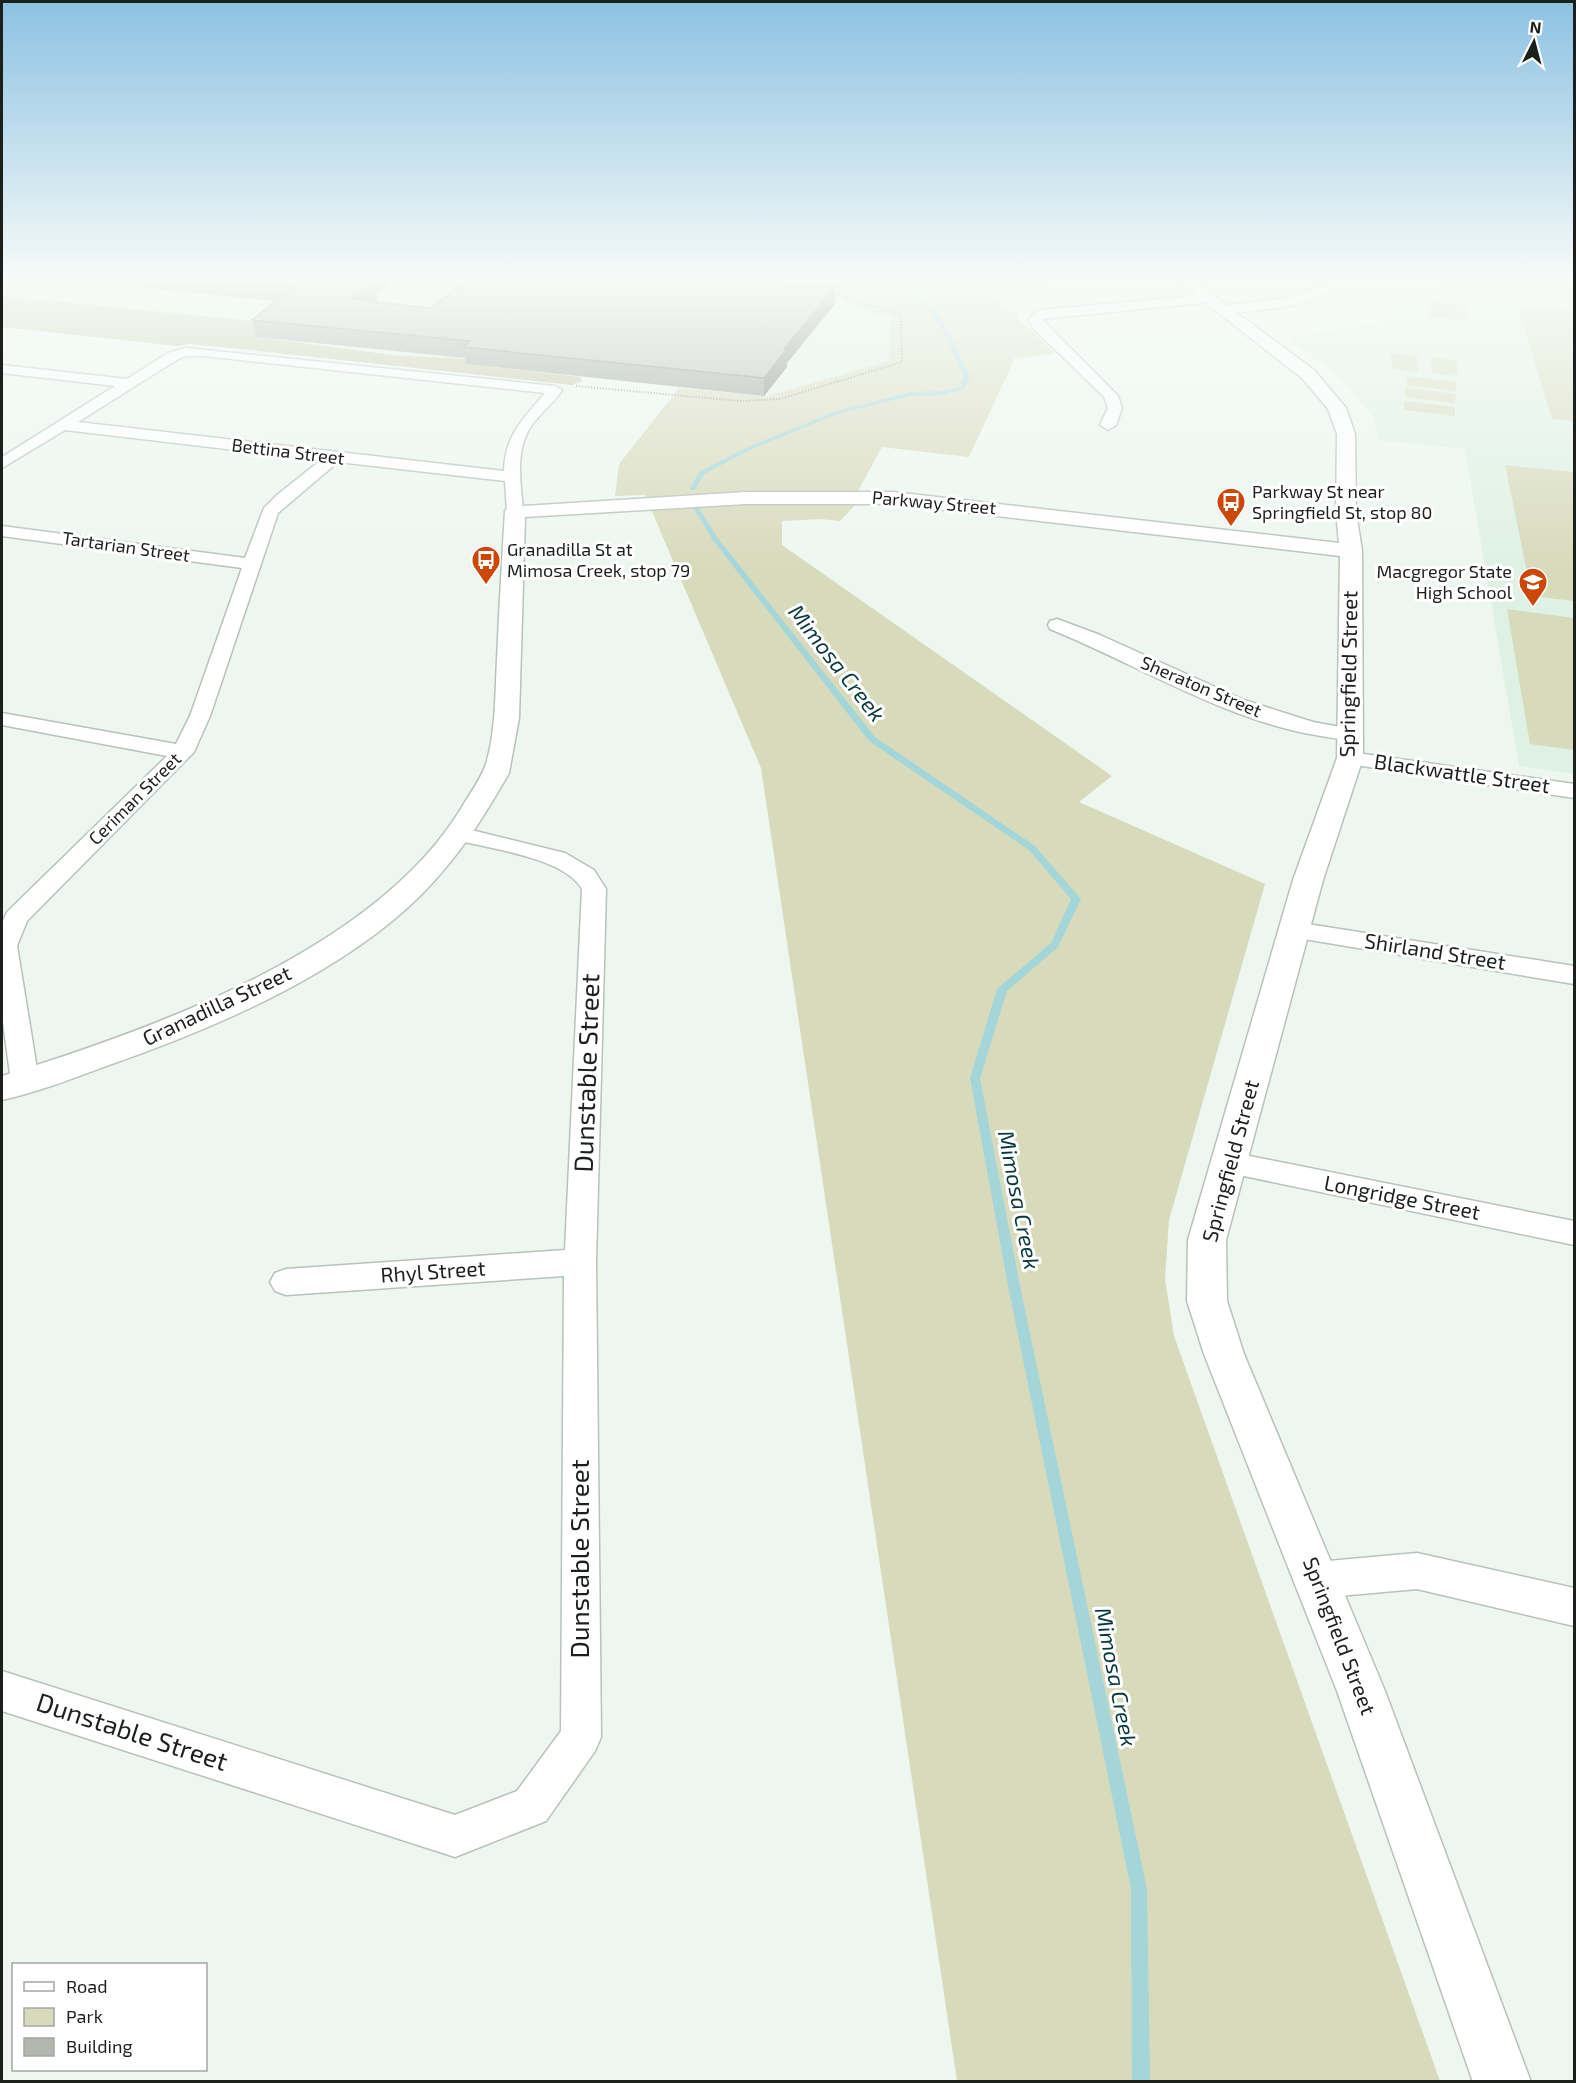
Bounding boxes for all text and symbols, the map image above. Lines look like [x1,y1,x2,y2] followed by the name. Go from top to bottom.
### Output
[1504,12,1564,72] north arrow
[1529,17,1542,37] text: N
[231,433,346,469] street label: Bettina Street
[1252,480,1432,523] place label: Parkway St near Springfield St, stop 80
[871,486,997,518] street label: Parkway Street
[1215,486,1247,528] bus stop icon: Parkway St near Springfield St, stop 80
[61,526,192,566] street label: Tartarian Street
[507,538,690,581] place label: Granadilla St at Mimosa Creek, stop 79
[470,544,502,586] bus stop icon: Granadilla St at Mimosa Creek, stop 79
[1377,560,1513,603] place label: Macgregor State High School
[1517,566,1549,608] school or university icon: Macgregor State High School
[1334,590,1361,758] street label: Springfield Street
[784,599,891,726] water label: Mimosa Creek
[1138,651,1265,721] street label: Sheraton Street
[83,747,185,849] street label: Ceriman Street
[1373,748,1552,797] street label: Blackwattle Street
[1363,927,1508,974] street label: Shirland Street
[138,959,295,1050] street label: Granadilla Street
[567,973,604,1173] street label: Dunstable Street
[1196,1077,1263,1244] street label: Springfield Street
[994,1128,1046,1272] water label: Mimosa Creek
[1322,1169,1482,1224] street label: Longridge Street
[380,1254,486,1287] street label: Rhyl Street
[563,1459,594,1659] street label: Dunstable Street
[1299,1553,1382,1718] street label: Springfield Street
[1091,1605,1143,1749] water label: Mimosa Creek
[33,1685,232,1776] street label: Dunstable Street
[12,1963,207,2071] legend
[66,1975,107,1997] text: Road
[66,2005,103,2027] text: Park
[66,2035,133,2057] text: Building

